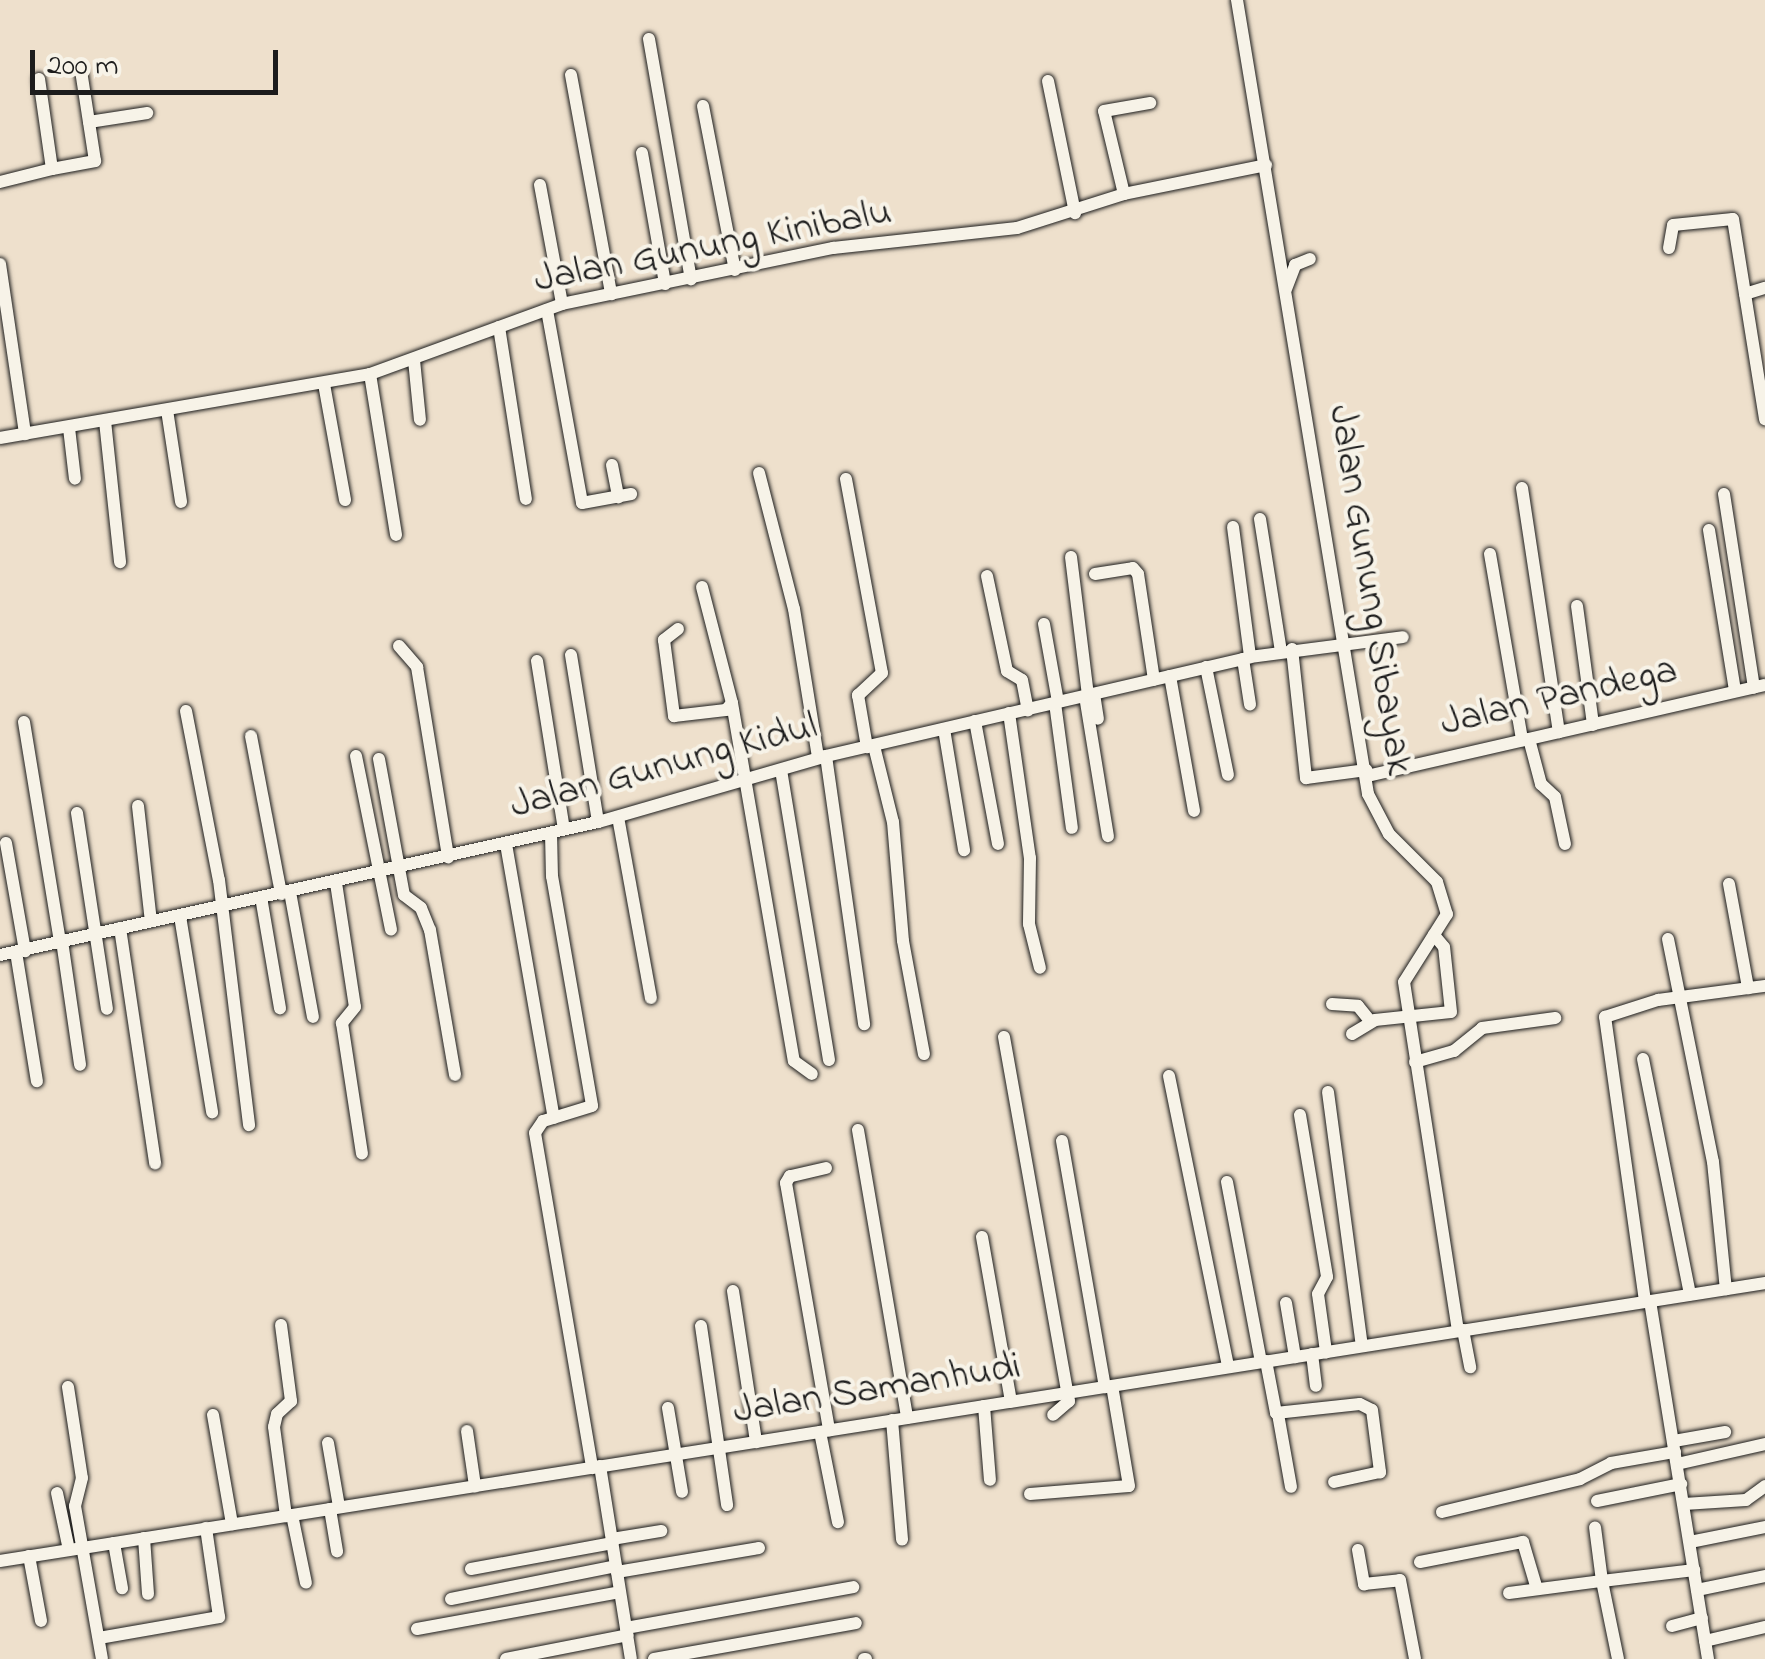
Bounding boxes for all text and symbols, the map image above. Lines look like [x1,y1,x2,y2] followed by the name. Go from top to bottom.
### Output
[35,30,282,92] scale bar
[47,45,119,89] text: 200 m
[530,189,896,305] street label: Jalan Gunung Kinibalu
[1316,401,1422,779] street label: Jalan Gunung Sibayak
[1436,647,1682,749] street label: Jalan Pandega
[505,703,823,831] street label: Jalan Gunung Kidul
[730,1344,1024,1436] street label: Jalan Samanhudi

